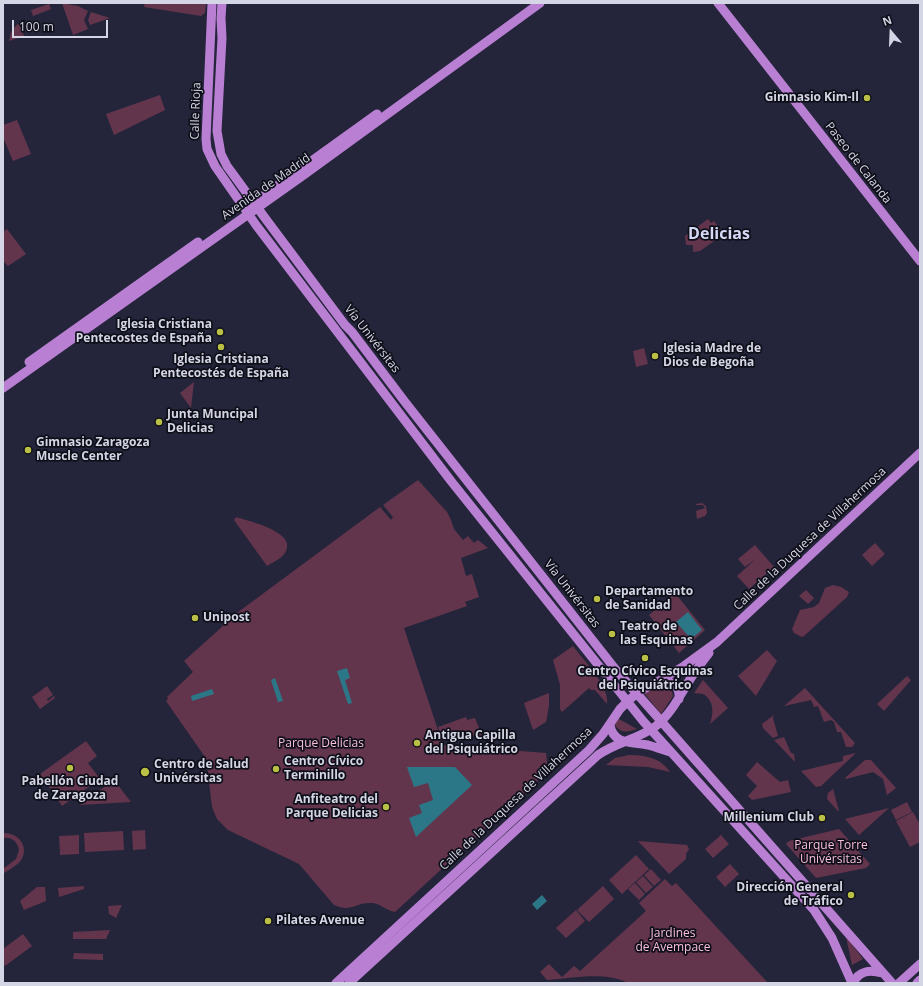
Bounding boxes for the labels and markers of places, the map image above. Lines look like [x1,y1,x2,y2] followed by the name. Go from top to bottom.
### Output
[765,91,859,105] place label: Gimnasio Kim-Il
[862,93,872,103] marker: Gimnasio Kim-Il
[76,318,212,346] place label: Iglesia Cristiana Pentecostes de España
[215,327,225,337] marker: Iglesia Cristiana Pentecostes de España
[216,342,226,352] marker: Iglesia Cristiana Pentecostés de España
[663,342,761,370] place label: Iglesia Madre de Dios de Begoña
[650,351,660,361] marker: Iglesia Madre de Dios de Begoña
[153,353,289,381] place label: Iglesia Cristiana Pentecostés de España
[167,408,258,436] place label: Junta Muncipal Delicias
[154,417,164,427] marker: Junta Muncipal Delicias
[36,436,150,464] place label: Gimnasio Zaragoza Muscle Center
[23,445,33,455] marker: Gimnasio Zaragoza Muscle Center
[605,585,693,613] place label: Departamento de Sanidad
[592,594,602,604] marker: Departamento de Sanidad
[203,611,250,625] place label: Unipost
[190,613,200,623] marker: Unipost
[620,620,693,648] place label: Teatro de las Esquinas
[607,629,617,639] marker: Teatro de las Esquinas
[640,653,650,663] marker: Centro Cívico Esquinas del Psiquiátrico
[577,665,713,693] place label: Centro Cívico Esquinas del Psiquiátrico
[425,729,518,757] place label: Antigua Capilla del Psiquiátrico
[412,738,422,748] marker: Antigua Capilla del Psiquiátrico
[284,755,363,783] place label: Centro Cívico Terminillo
[154,758,249,786] place label: Centro de Salud Univérsitas
[65,763,75,773] marker: Pabellón Ciudad de Zaragoza
[271,764,281,774] marker: Centro Cívico Terminillo
[139,766,151,778] marker: Centro de Salud Univérsitas
[22,775,118,803] place label: Pabellón Ciudad de Zaragoza
[286,793,378,821] place label: Anfiteatro del Parque Delicias
[381,802,391,812] marker: Anfiteatro del Parque Delicias
[723,811,814,825] place label: Millenium Club
[817,813,827,823] marker: Millenium Club
[736,881,843,909] place label: Dirección General de Tráfico
[846,890,856,900] marker: Dirección General de Tráfico
[276,914,365,928] place label: Pilates Avenue
[263,916,273,926] marker: Pilates Avenue

